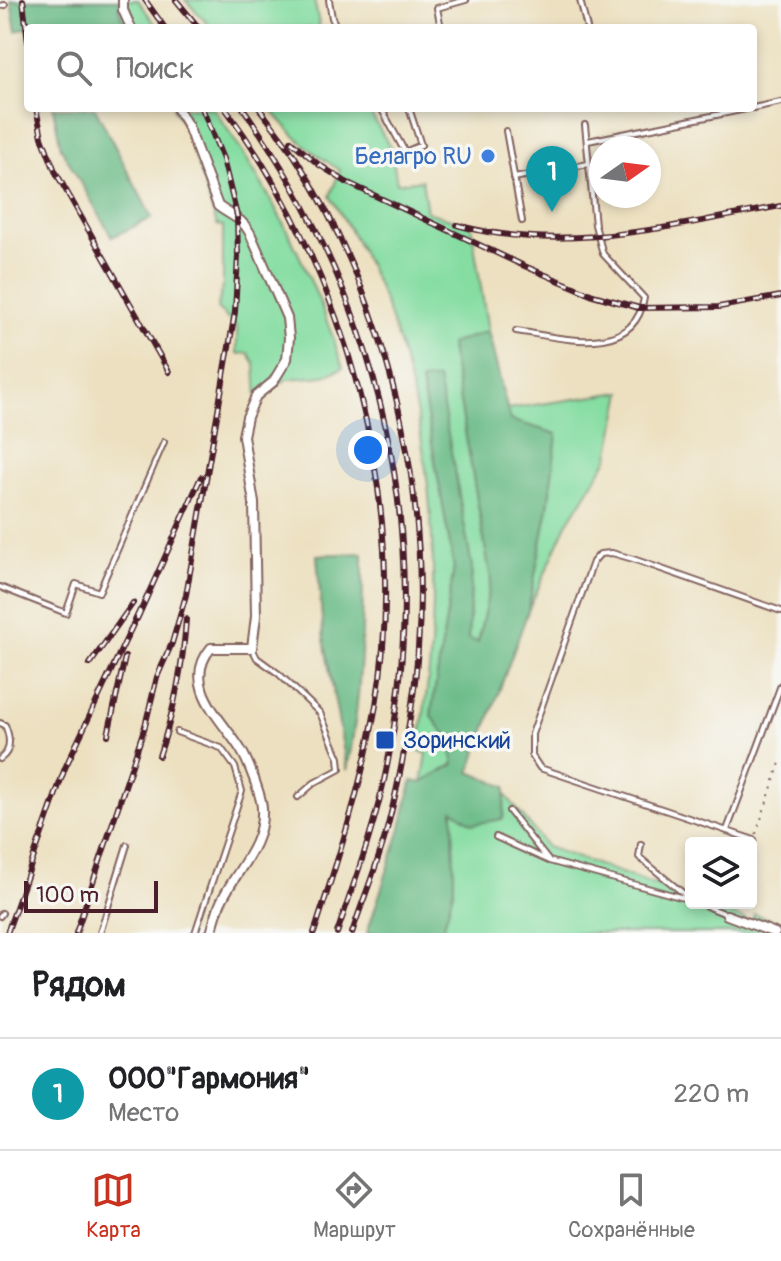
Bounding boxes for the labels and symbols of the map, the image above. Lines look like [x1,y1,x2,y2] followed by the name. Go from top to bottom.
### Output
[589,136,661,208] north arrow
[355,142,472,171] place label: Белагро RU
[526,146,578,212] pin: 1
[479,147,497,165] marker: Белагро RU
[348,430,388,470] your location
[403,726,511,755] place label: Зоринский
[374,729,396,751] marker: Зоринский
[24,877,158,913] scale bar

